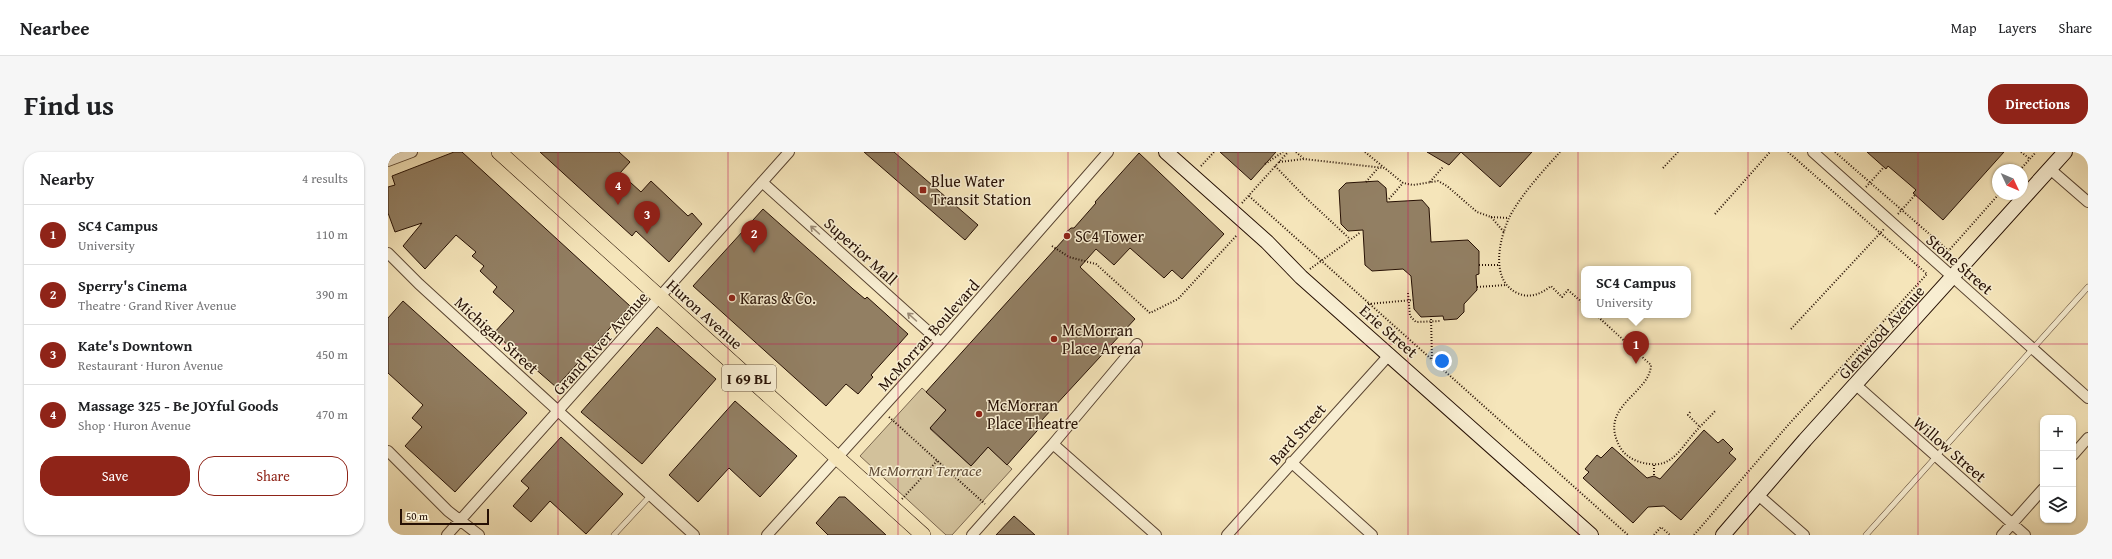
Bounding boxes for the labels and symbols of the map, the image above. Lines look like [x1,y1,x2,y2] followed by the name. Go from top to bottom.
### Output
[1992,164,2028,200] north arrow
[931,169,1031,211] place label: Blue Water Transit Station
[605,172,631,205] pin: 4
[918,185,928,195] marker: Blue Water Transit Station
[634,201,660,234] pin: 3
[819,211,903,291] street label: Superior Mall
[741,220,767,253] pin: 2
[1075,224,1145,248] place label: SC4 Tower
[810,225,820,235] one-way arrow
[1921,228,1999,300] street label: Stone Street
[1062,231,1072,241] marker: SC4 Tower
[661,273,749,355] street label: Huron Avenue
[871,274,985,396] street label: McMorran Boulevard
[1832,280,1930,384] street label: Glenwood Avenue
[547,286,653,400] street label: Grand River Avenue
[740,286,816,310] place label: Karas & Co.
[449,290,545,380] street label: Michigan Street
[727,293,737,303] marker: Karas & Co.
[1354,299,1424,363] street label: Erie Street
[907,312,917,321] one-way arrow
[1062,318,1141,360] place label: McMorran Place Arena
[1623,331,1649,364] pin: 1
[1049,334,1059,344] marker: McMorran Place Arena
[1432,351,1452,371] your location
[722,365,776,391] road number: I 69 BL
[987,393,1078,435] place label: McMorran Place Theatre
[1263,398,1331,470] street label: Bard Street
[974,409,984,419] marker: McMorran Place Theatre
[1908,410,1992,488] street label: Willow Street
[868,458,982,482] park label: McMorran Terrace
[400,507,489,526] scale bar

